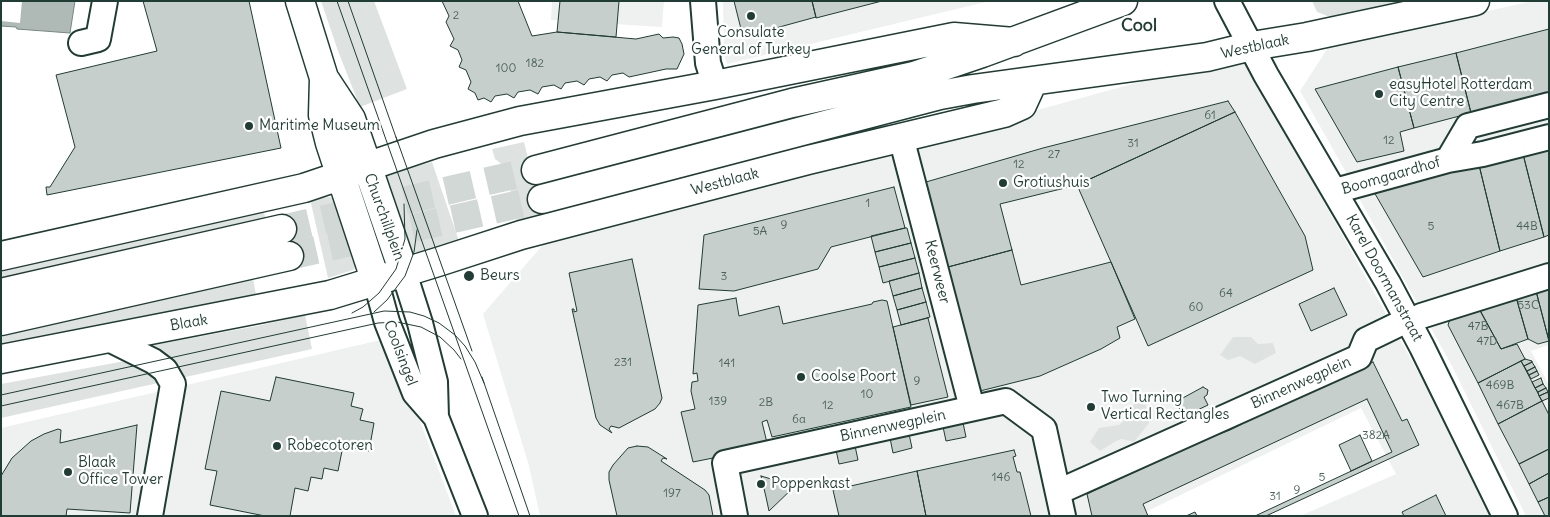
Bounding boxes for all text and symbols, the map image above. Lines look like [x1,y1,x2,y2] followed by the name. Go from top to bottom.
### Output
[453,9,459,23] house number: 2
[745,10,757,22] marker: Consulate General of Turkey
[1121,15,1157,37] district label: Cool
[691,24,811,59] place label: Consulate General of Turkey
[1219,31,1291,63] street label: Westblaak
[526,57,544,71] house number: 182
[496,62,516,76] house number: 100
[1389,76,1532,111] place label: easyHotel Rotterdam City Centre
[1373,88,1385,100] marker: easyHotel Rotterdam City Centre
[1204,109,1216,123] house number: 61
[259,117,380,135] place label: Maritime Museum
[243,120,255,132] marker: Maritime Museum
[1383,134,1395,148] house number: 12
[1127,137,1139,151] house number: 31
[1048,148,1060,162] house number: 27
[1340,153,1442,199] street label: Boomgaardhof
[1013,158,1025,172] house number: 12
[689,164,761,200] street label: Westblaak
[360,171,408,263] street label: Churchillplein
[1013,174,1090,192] place label: Grotiushuis
[997,177,1009,189] marker: Grotiushuis
[866,197,870,211] house number: 1
[1342,211,1426,345] street label: Karel Doormanstraat
[781,219,787,233] house number: 9
[1428,220,1434,234] house number: 5
[1516,220,1538,234] house number: 44B
[753,225,767,239] house number: 5A
[920,238,954,306] street label: Keerweer
[480,267,520,285] place label: Beurs
[462,269,476,283] marker: Beurs
[721,270,727,284] house number: 3
[1219,287,1233,301] house number: 64
[1517,299,1539,313] house number: 53C
[1189,301,1203,315] house number: 60
[169,311,209,335] street label: Blaak
[379,318,421,388] street label: Coolsingel
[1468,320,1488,334] house number: 47B
[1476,335,1498,349] house number: 47D
[1248,353,1354,413] street label: Binnenwegplein
[614,356,632,370] house number: 231
[719,357,735,371] house number: 141
[811,368,896,386] place label: Coolse Poort
[795,371,807,383] marker: Coolse Poort
[914,375,920,389] house number: 9
[1486,379,1514,393] house number: 469B
[861,388,873,402] house number: 10
[1101,389,1229,424] place label: Two Turning Vertical Rectangles
[709,395,727,409] house number: 139
[759,396,773,410] house number: 2B
[822,399,834,413] house number: 12
[1496,399,1524,413] house number: 467B
[1085,401,1097,413] marker: Two Turning Vertical Rectangles
[839,406,947,446] street label: Binnenwegplein
[792,413,806,427] house number: 6a
[1362,429,1390,443] house number: 382A
[287,437,373,455] place label: Robecotoren
[271,440,283,452] marker: Robecotoren
[78,454,163,489] place label: Blaak Office Tower
[62,466,74,478] marker: Blaak Office Tower
[992,471,1010,485] house number: 146
[1319,471,1325,485] house number: 5
[771,475,850,493] place label: Poppenkast
[755,478,767,490] marker: Poppenkast
[1294,484,1300,498] house number: 9
[663,487,681,501] house number: 197
[1269,490,1281,504] house number: 31

